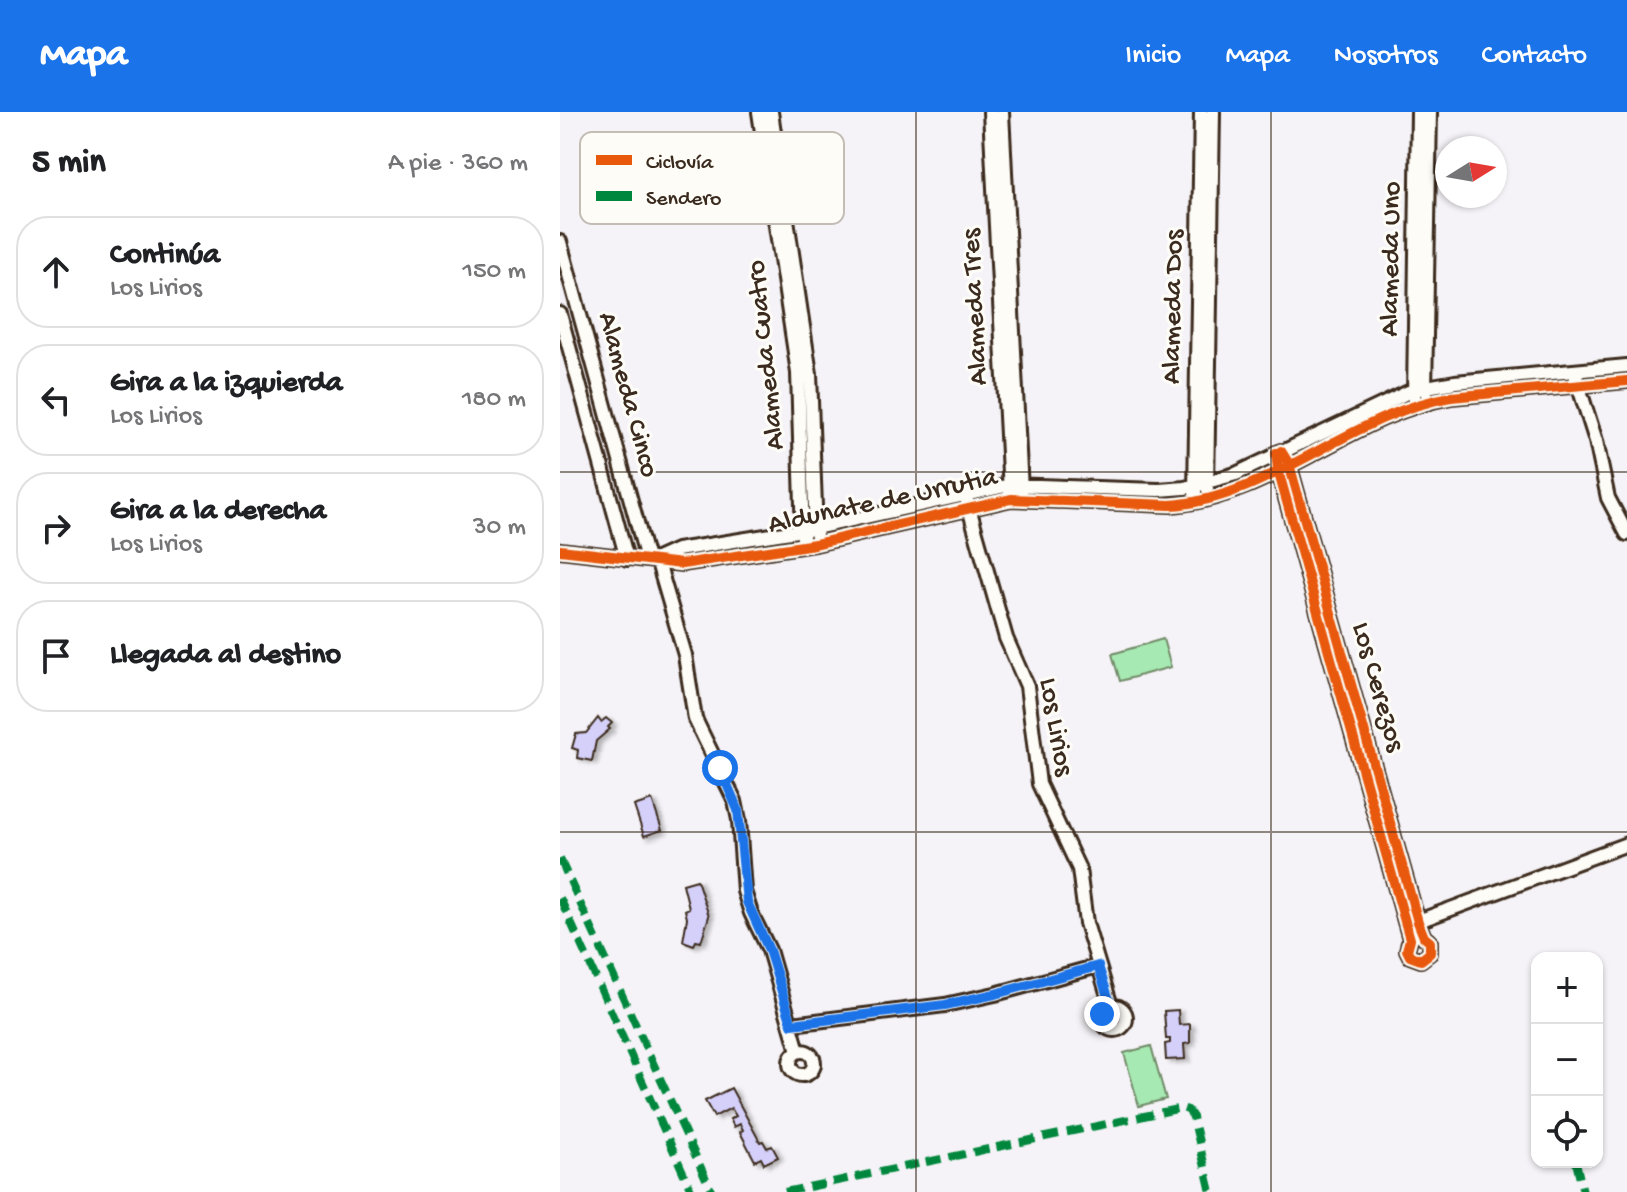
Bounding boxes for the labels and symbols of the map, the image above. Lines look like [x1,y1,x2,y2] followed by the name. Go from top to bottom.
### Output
[580,132,844,224] legend
[1435,136,1507,208] north arrow
[646,151,714,177] text: Ciclovía
[1374,181,1410,337] street label: Alameda Uno
[646,187,721,213] text: Sendero
[955,227,997,386] street label: Alameda Tres
[1156,229,1192,384] street label: Alameda Dos
[741,258,793,452] street label: Alameda Cuatro
[589,309,665,481] street label: Alameda Cinco
[765,461,1002,542] street label: Aldunate de Urrutia
[1343,619,1411,756] street label: Los Cerezos
[1030,675,1080,779] street label: Los Lirios
[702,750,738,786] route start
[1084,996,1120,1032] route end

